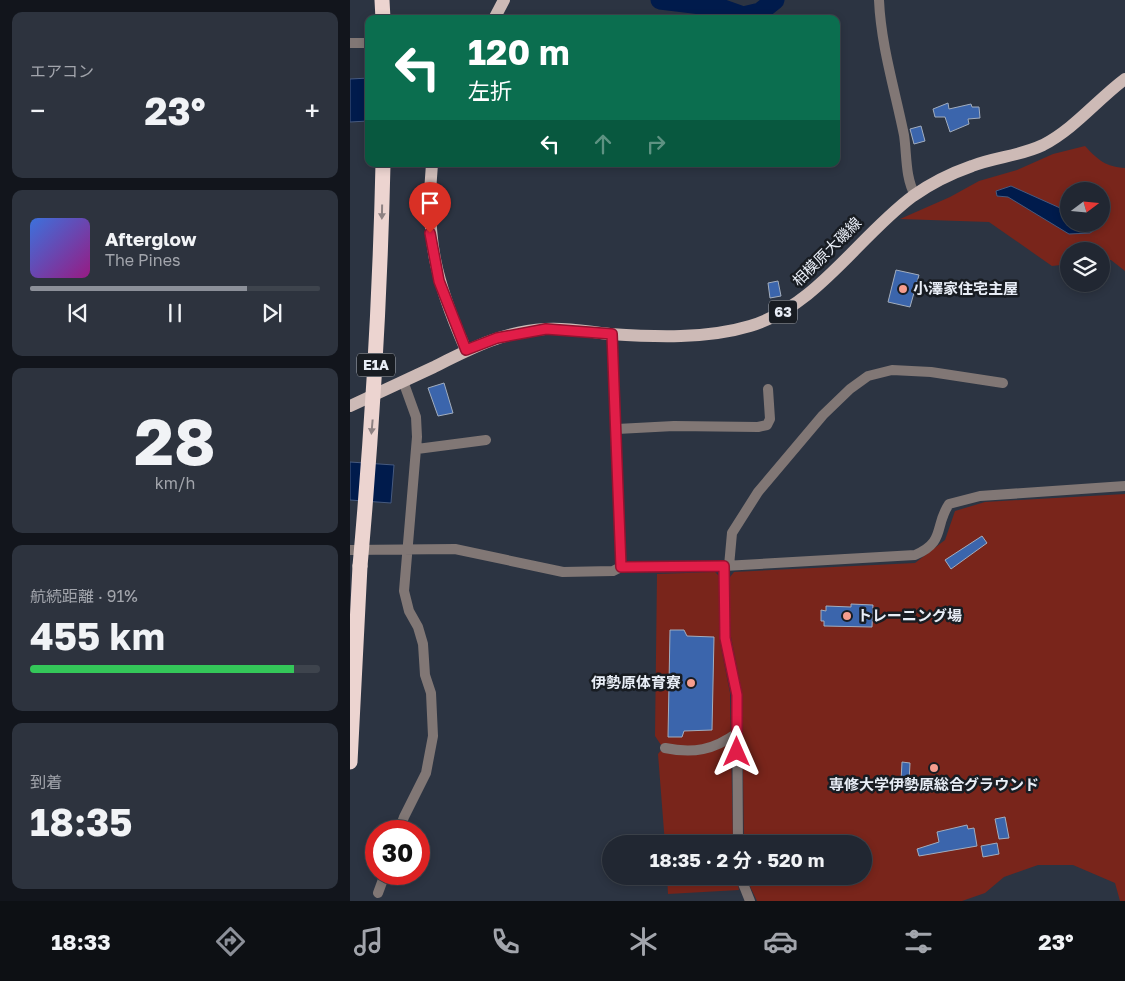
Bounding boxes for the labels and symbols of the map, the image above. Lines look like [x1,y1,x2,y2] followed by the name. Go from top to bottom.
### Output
[409,182,451,233] pin
[1060,182,1110,232] north arrow
[378,205,386,221] one-way arrow
[788,213,864,289] street label: 相模原大磯線
[913,279,1018,297] place label: 小澤家住宅主屋
[897,283,909,295] marker: 小澤家住宅主屋
[769,300,797,324] road number: 63
[357,354,395,376] road number: E1A
[368,420,376,436] one-way arrow
[857,606,962,624] place label: トレーニング場
[841,610,853,622] marker: トレーニング場
[591,673,681,691] place label: 伊勢原体育寮
[685,677,697,689] marker: 伊勢原体育寮
[710,725,762,777] position arrow
[928,762,940,774] marker: 専修大学伊勢原総合グラウンド
[829,775,1039,793] place label: 専修大学伊勢原総合グラウンド
[365,820,430,885] speed limit sign: 30

